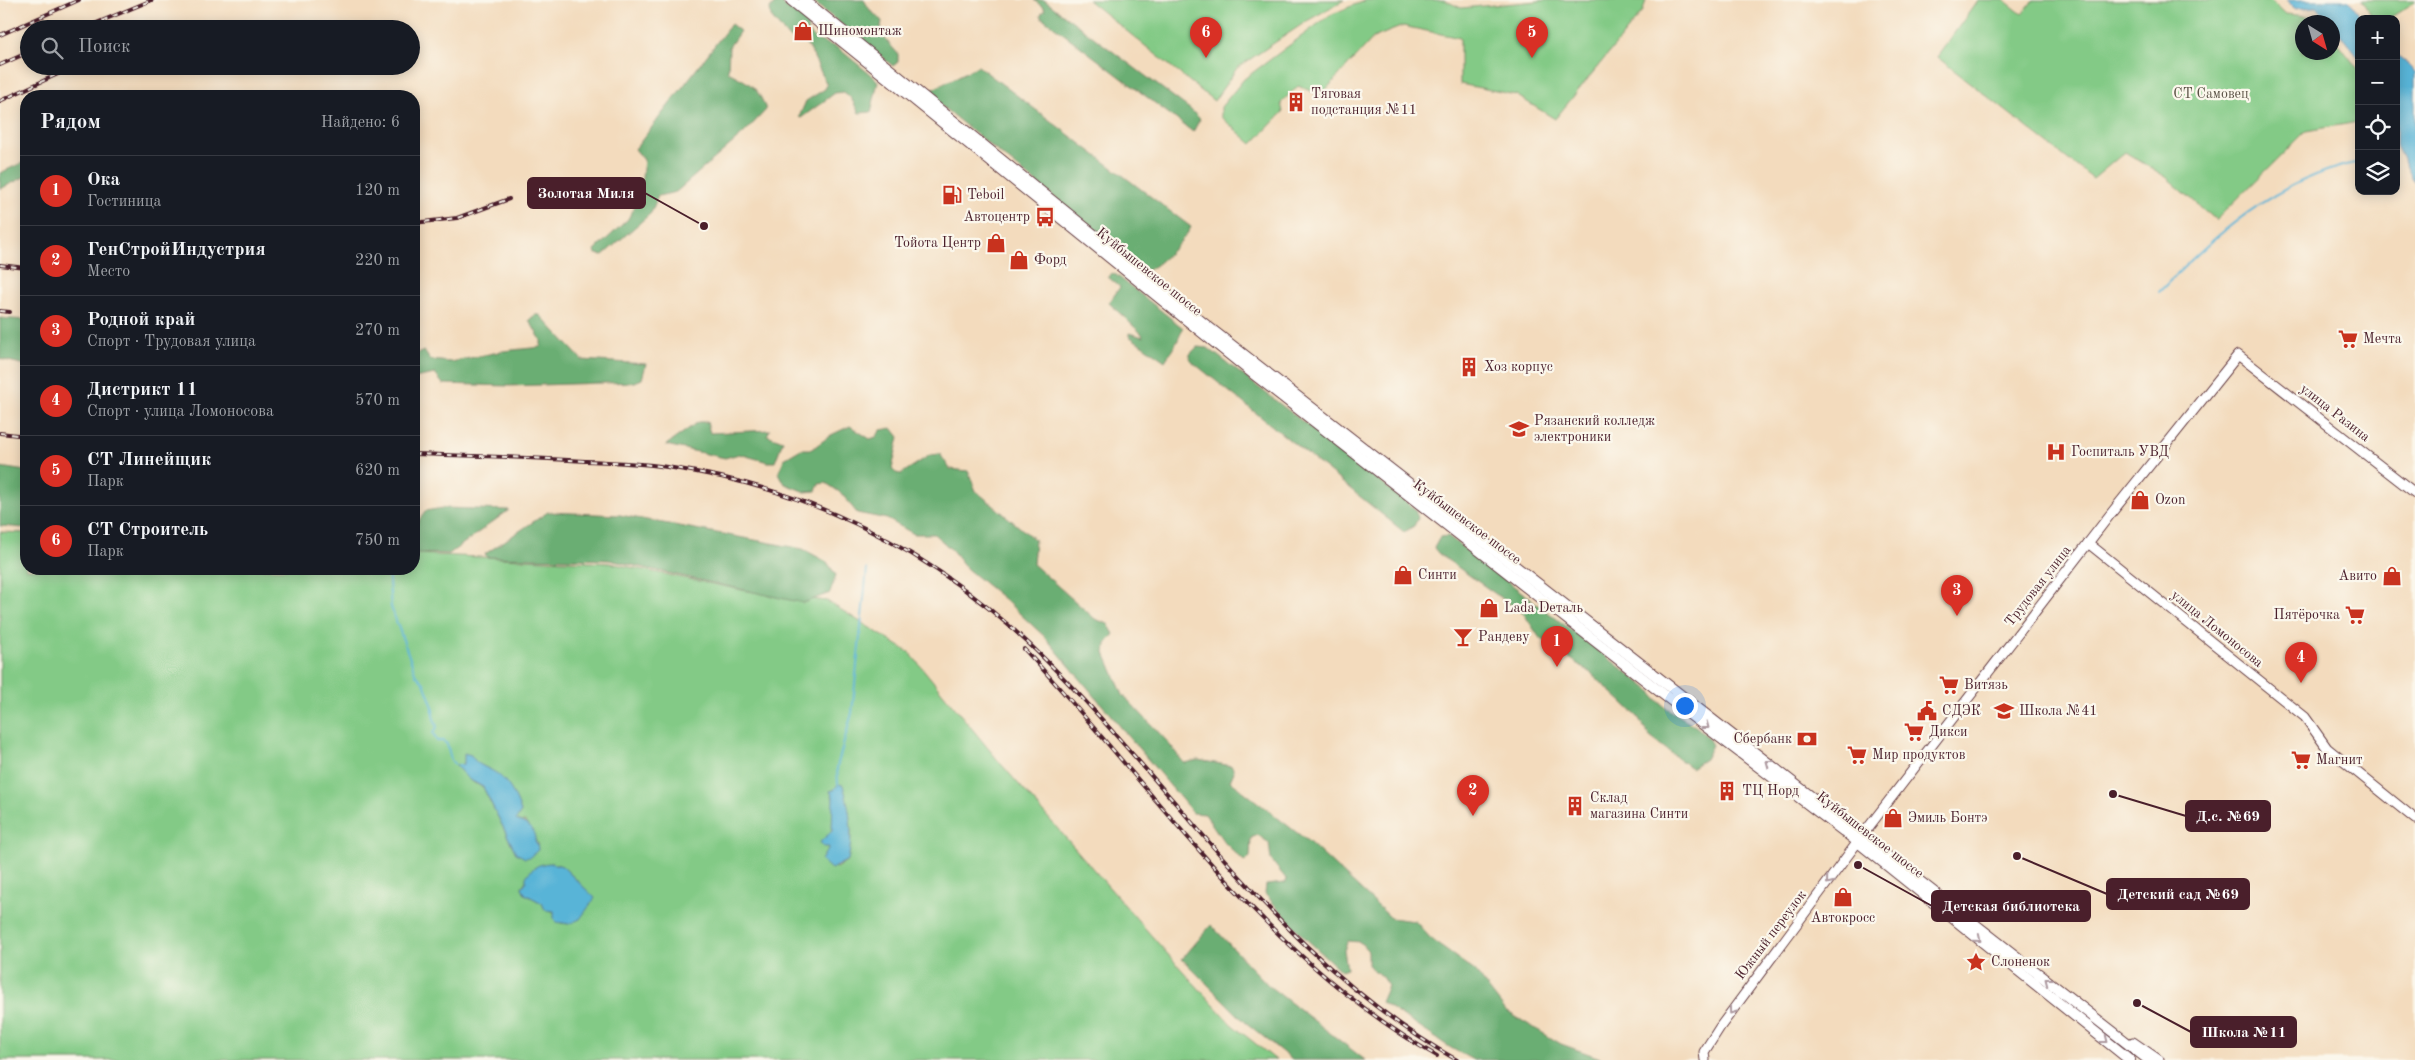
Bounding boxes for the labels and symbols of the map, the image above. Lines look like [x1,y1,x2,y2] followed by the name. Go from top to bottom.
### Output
[2295,15,2340,60] north arrow
[1190,17,1222,58] pin: 6
[1516,17,1548,58] pin: 5
[792,20,814,42] shop icon: Шиномонтаж
[818,24,902,38] place label: Шиномонтаж
[1311,87,1417,117] place label: Тяговая подстанция №11
[2173,87,2249,101] park label: СТ Самовец
[1285,91,1307,113] building icon: Тяговая подстанция №11
[528,178,645,208] callout: Золотая Миля
[941,184,963,206] fuel station icon: Teboil
[538,187,634,202] text: Золотая Миля
[967,188,1004,202] place label: Teboil
[1034,206,1056,228] bus stop icon: Автоцентр
[963,210,1030,224] place label: Автоцентр
[1094,225,1204,319] street label: Куйбышевское шоссе
[985,232,1007,254] shop icon: Тойота Центр
[894,236,981,250] place label: Тойота Центр
[1008,249,1030,271] shop icon: Форд
[1034,253,1067,267] place label: Форд
[2337,328,2359,350] supermarket icon: Мечта
[2363,332,2402,346] place label: Мечта
[1458,356,1480,378] building icon: Хоз корпус
[1484,360,1553,374] place label: Хоз корпус
[2297,382,2373,445] street label: улица Разина
[1534,414,1655,444] place label: Рязанский колледж электроники
[1508,418,1530,440] school or university icon: Рязанский колледж электроники
[2045,441,2067,463] hospital icon: Госпиталь УВД
[2071,445,2169,459] place label: Госпиталь УВД
[1410,477,1524,567] street label: Куйбышевское шоссе
[2129,489,2151,511] shop icon: Ozon
[2155,493,2186,507] place label: Ozon
[2002,543,2074,629] street label: Трудовая улица
[1392,564,1414,586] shop icon: Синти
[2381,565,2403,587] shop icon: Авито
[1418,568,1457,582] place label: Синти
[2339,569,2377,583] place label: Авито
[1941,575,1973,616] pin: 3
[2168,588,2266,670] street label: улица Ломоносова
[1478,597,1500,619] shop icon: Lada Dеталь
[1504,601,1583,615] place label: Lada Dеталь
[2344,604,2366,626] supermarket icon: Пятёрочка
[2274,608,2340,622] place label: Пятёрочка
[1452,626,1474,648] bar icon: Рандеву
[1541,626,1573,667] pin: 1
[1478,630,1530,644] place label: Рандеву
[2285,642,2317,683] pin: 4
[1938,674,1960,696] supermarket icon: Витязь
[1964,678,2008,692] place label: Витязь
[1672,693,1698,719] your location
[1916,700,1938,722] public building icon: СДЭК
[1993,700,2015,722] school or university icon: Школа №41
[1942,704,1981,718] place label: СДЭК
[2019,704,2097,718] place label: Школа №41
[1700,720,1709,728] one-way arrow
[1903,721,1925,743] supermarket icon: Дикси
[1929,725,1968,739] place label: Дикси
[1796,728,1818,750] bank icon: Сбербанк
[1733,732,1792,746] place label: Сбербанк
[1846,744,1868,766] supermarket icon: Мир продуктов
[1872,748,1966,762] place label: Мир продуктов
[2290,749,2312,771] supermarket icon: Магнит
[2316,753,2363,767] place label: Магнит
[1765,760,1775,769] one-way arrow
[1457,775,1489,816] pin: 2
[1716,780,1738,802] building icon: ТЦ Норд
[1742,784,1799,798] place label: ТЦ Норд
[1814,789,1926,881] street label: Куйбышевское шоссе
[1590,791,1688,821] place label: Склад магазина Синти
[1564,795,1586,817] building icon: Склад магазина Синти
[2186,801,2270,831] callout: Д.с. №69
[1882,807,1904,829] shop icon: Эмиль Бонтэ
[2196,810,2260,825] text: Д.с. №69
[1908,811,1987,825] place label: Эмиль Бонтэ
[1826,876,1835,885] one-way arrow
[2107,879,2249,909] callout: Детский сад №69
[1832,886,1854,908] shop icon: Автокросс
[1733,888,1809,982] street label: Южный переулок
[2117,888,2239,903] text: Детский сад №69
[1932,891,2090,921] callout: Детская библиотека
[1942,900,2080,915] text: Детская библиотека
[1811,911,1875,925] place label: Автокросс
[1972,933,1981,942] one-way arrow
[1965,951,1987,973] place icon: Слоненок
[1991,955,2050,969] place label: Слоненок
[2045,978,2054,986] one-way arrow
[1729,1005,1738,1015] one-way arrow
[2191,1017,2296,1047] callout: Школа №11
[2201,1026,2287,1041] text: Школа №11
[2099,1034,2109,1043] one-way arrow

